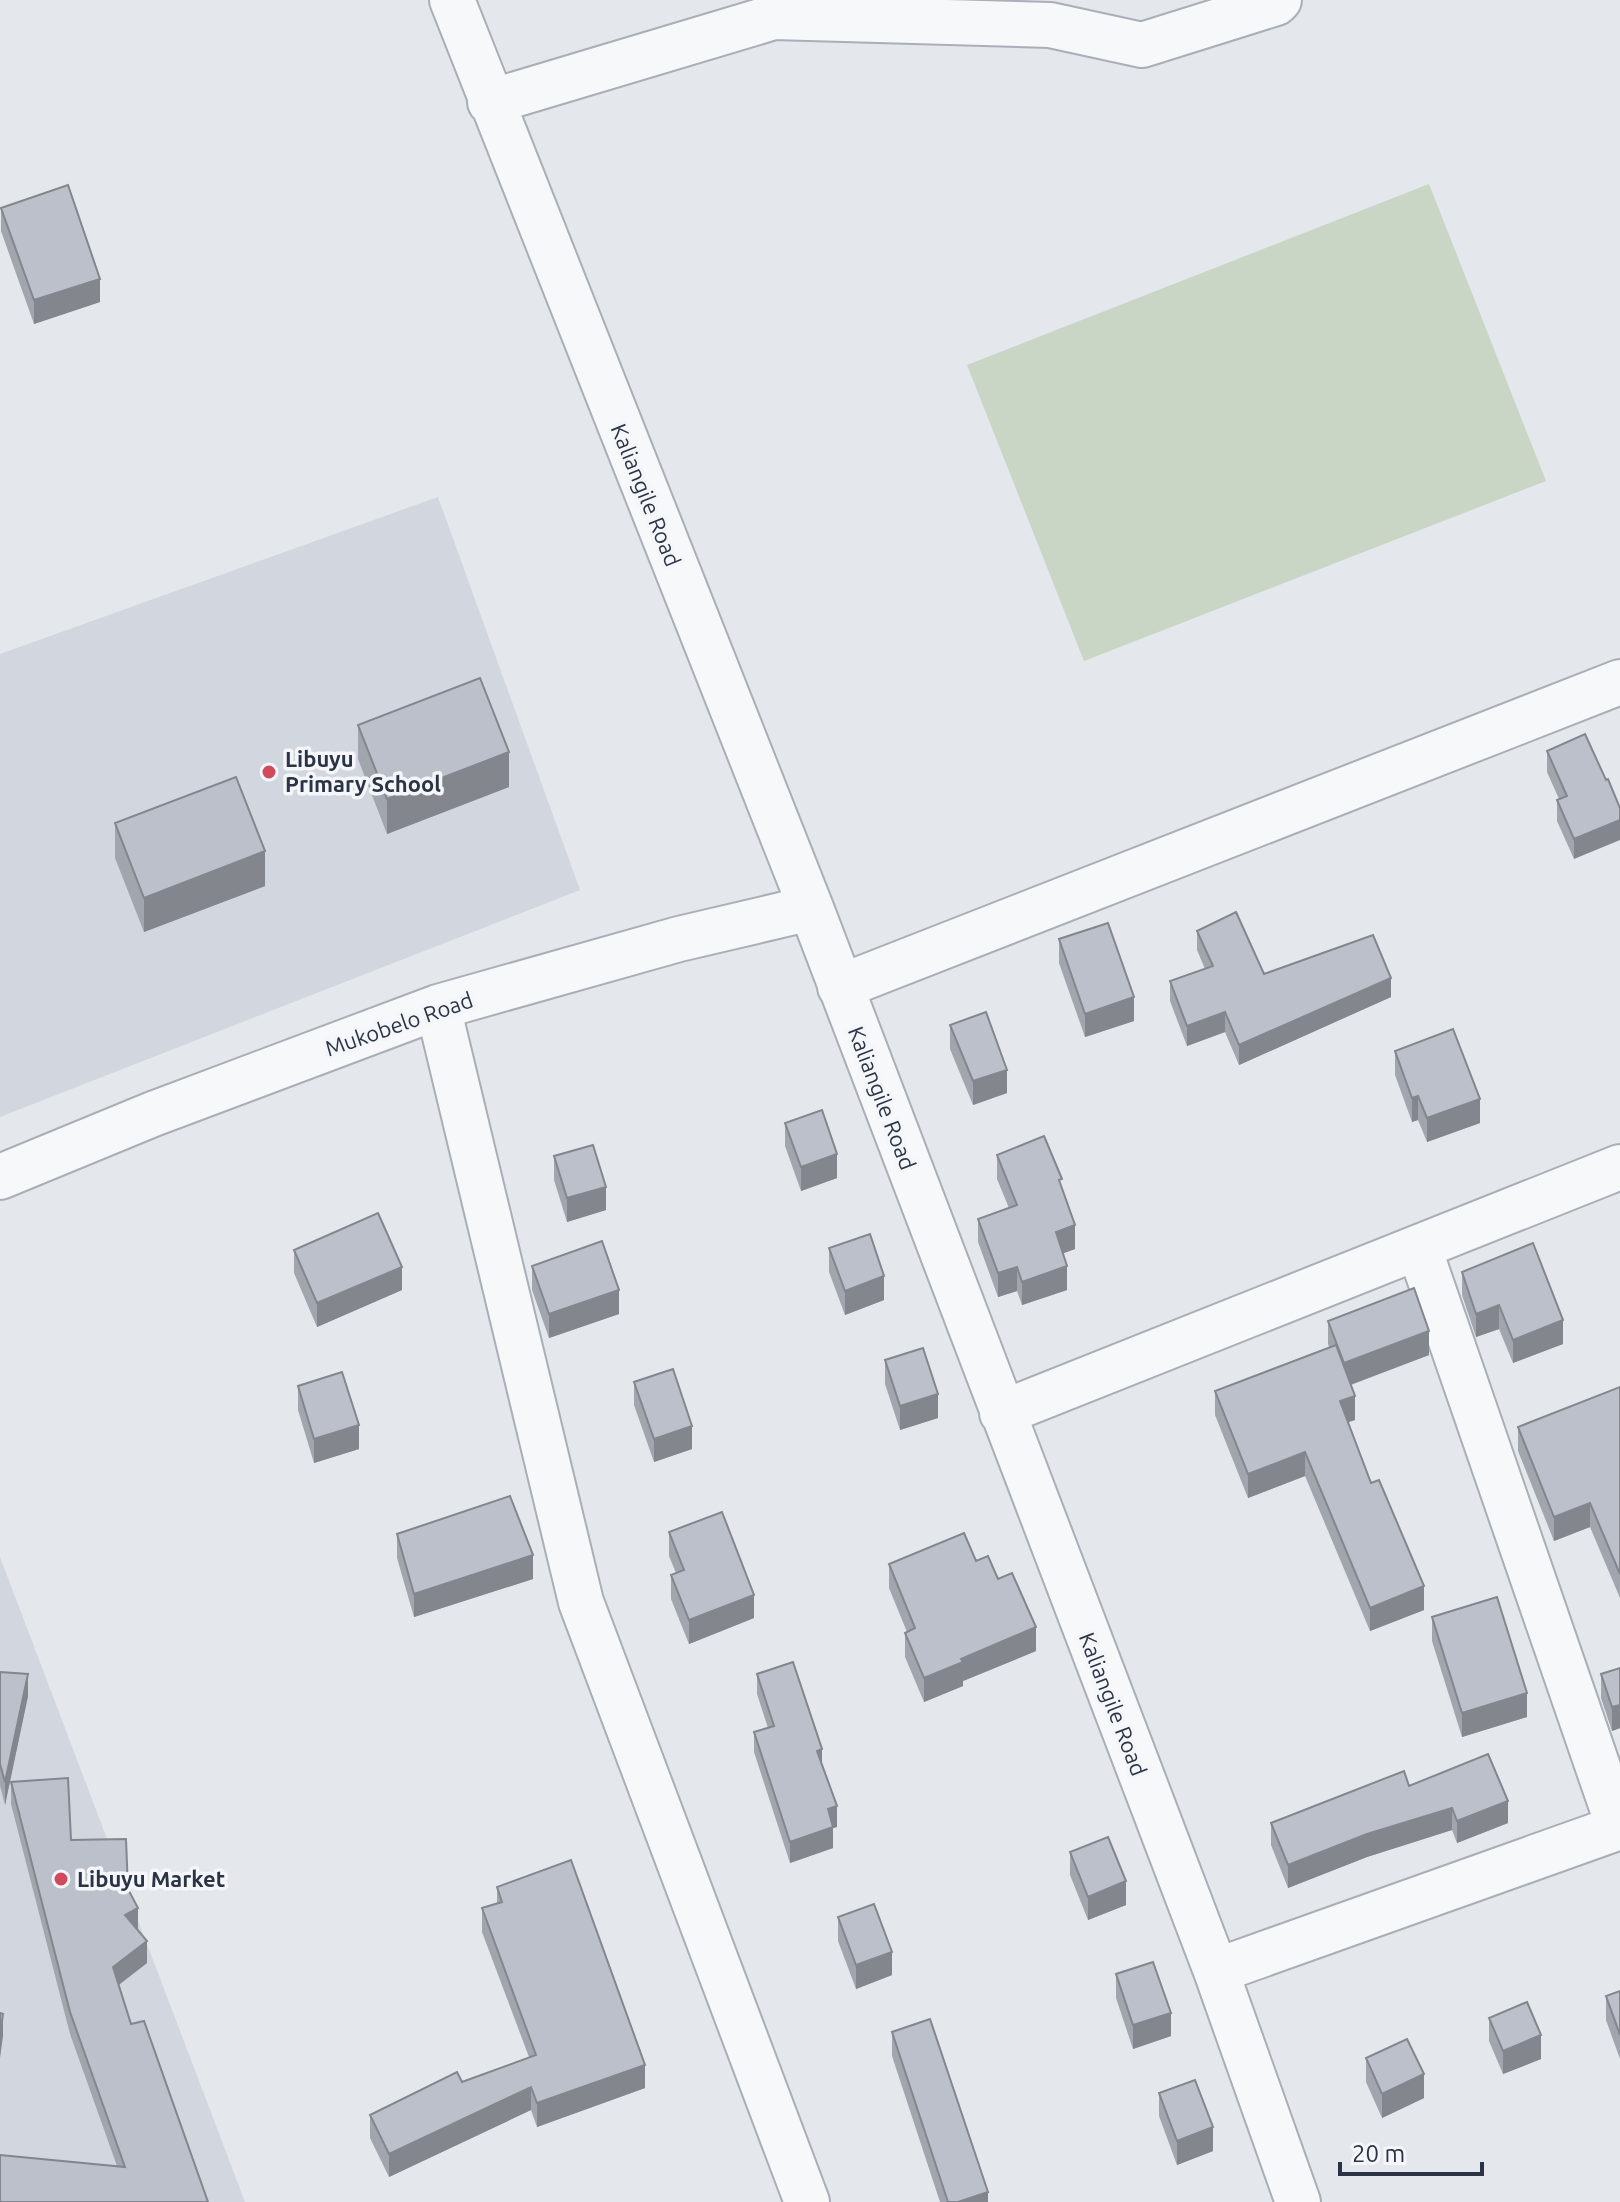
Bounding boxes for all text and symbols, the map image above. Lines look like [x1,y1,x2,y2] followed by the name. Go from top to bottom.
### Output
[607,420,686,570] street label: Kaliangile Road
[285,746,441,796] place label: Libuyu Primary School
[260,763,278,781] marker: Libuyu Primary School
[322,987,476,1061] street label: Mukobelo Road
[844,1023,921,1173] street label: Kaliangile Road
[1075,1629,1152,1779] street label: Kaliangile Road
[77,1866,225,1891] place label: Libuyu Market
[52,1870,70,1888] marker: Libuyu Market
[1340,2126,1482,2176] scale bar
[1352,2140,1405,2167] text: 20 m

